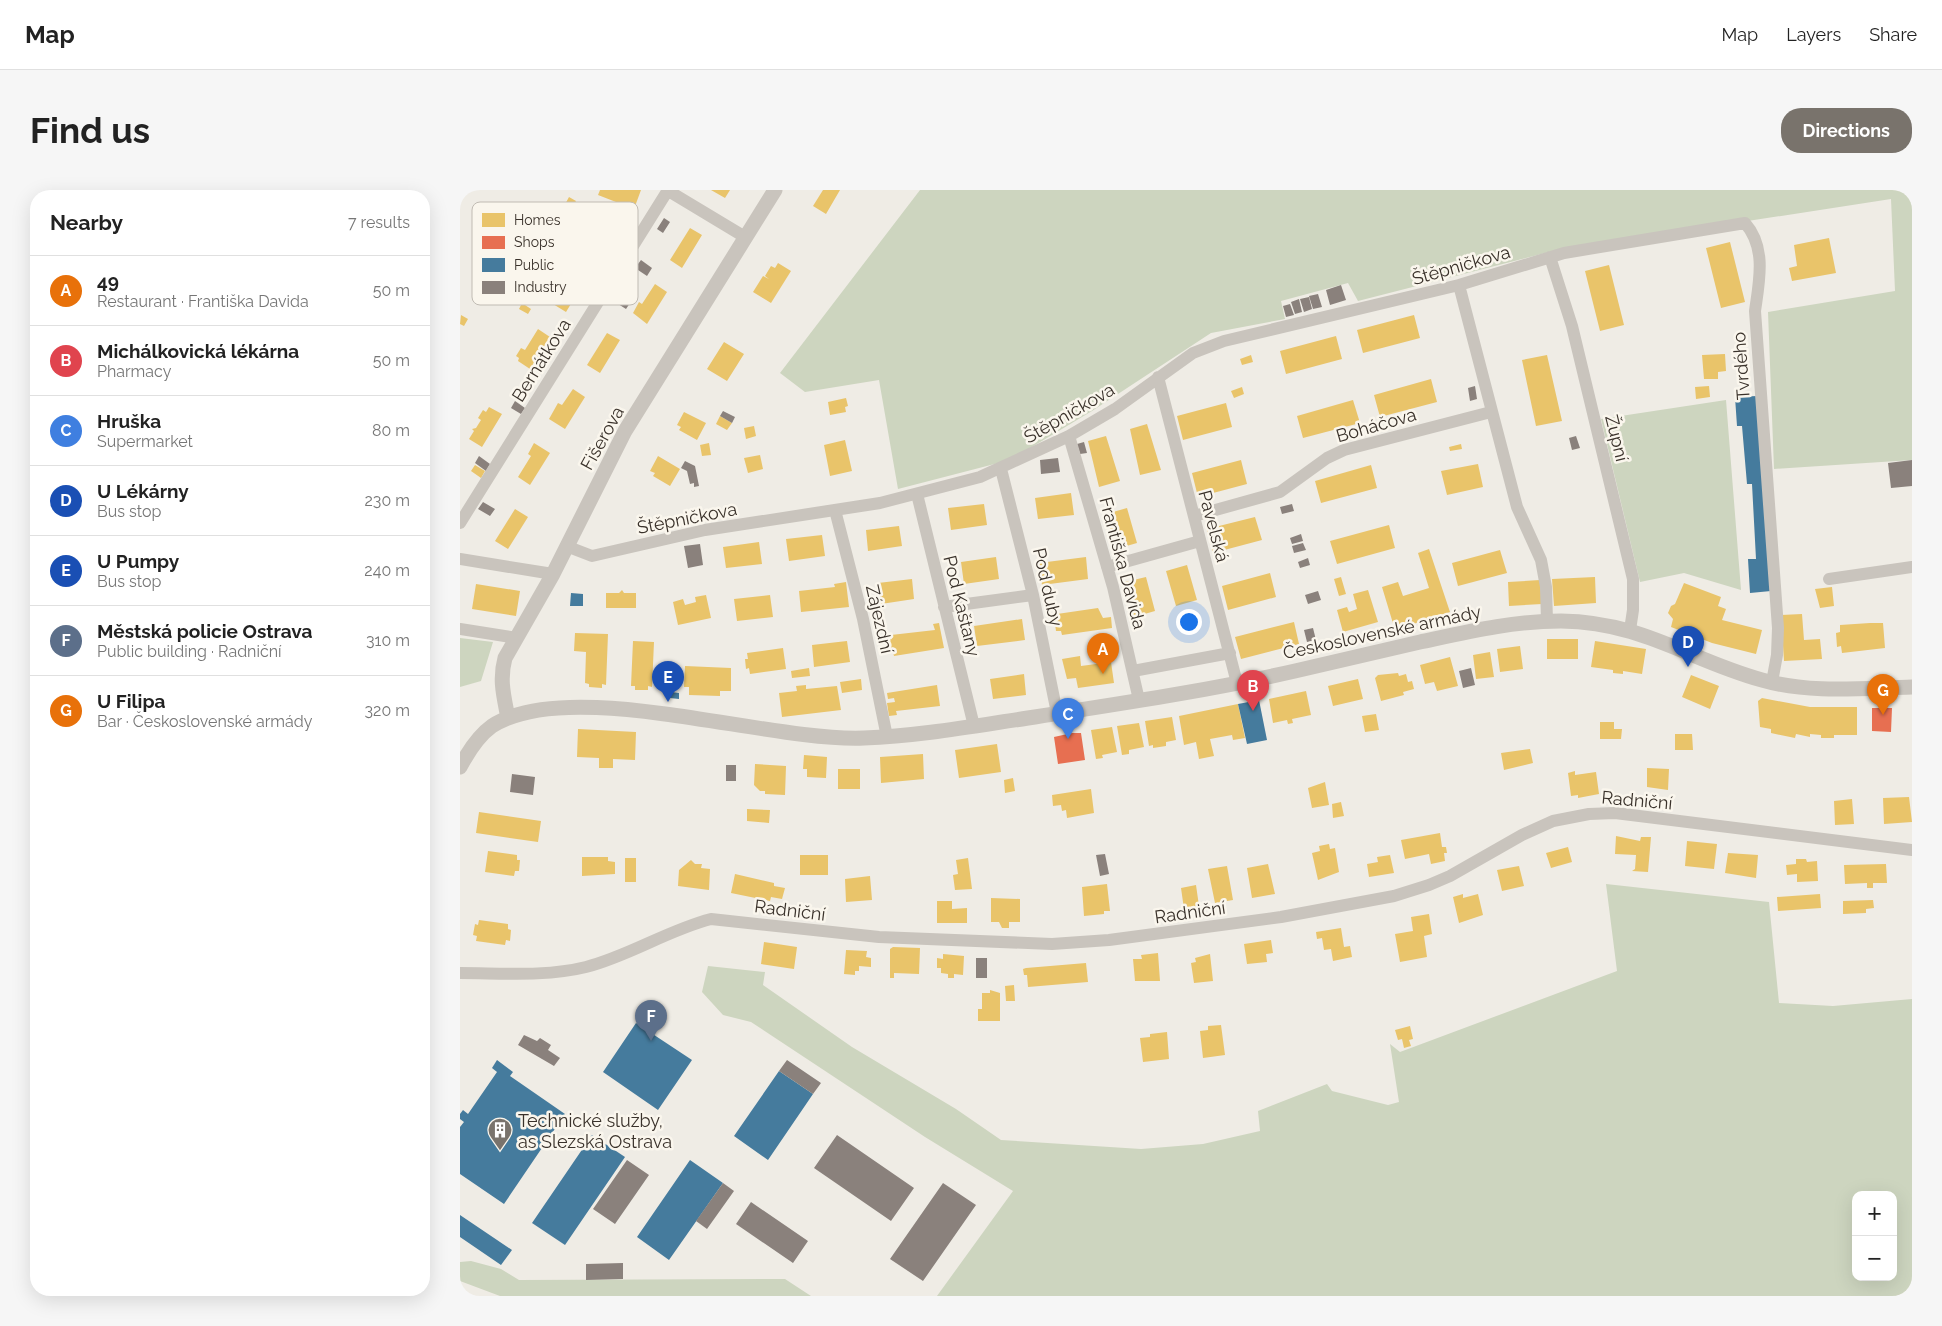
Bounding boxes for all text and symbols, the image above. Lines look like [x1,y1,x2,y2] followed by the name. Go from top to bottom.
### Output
[25,20,75,49] text: Map
[1722,24,1758,45] text: Map
[1786,24,1841,45] text: Layers
[1869,24,1917,45] text: Share
[1781,108,1912,153] button: Directions
[30,110,150,151] text: Find us
[472,202,638,305] legend
[50,210,123,235] text: Nearby
[514,212,561,228] text: Homes
[348,213,410,232] text: 7 results
[514,234,555,250] text: Shops
[1409,240,1513,289] street label: Štěpničkova
[514,257,555,273] text: Public
[97,270,119,292] text: 49
[514,279,567,295] text: Industry
[61,281,71,300] text: A
[373,281,410,300] text: 50 m
[97,292,309,311] text: Restaurant · Františka Davida
[507,315,575,405] street label: Bernátkova
[1728,331,1754,401] street label: Tvrdého
[97,340,299,362] text: Michálkovická lékárna
[61,351,71,370] text: B
[373,351,410,370] text: 50 m
[97,362,171,381] text: Pharmacy
[1019,378,1118,447] street label: Štěpničkova
[576,403,628,473] street label: Fišerova
[1334,404,1418,446] street label: Boháčova
[97,410,161,432] text: Hruška
[1601,412,1634,464] street label: Župní
[61,421,71,440] text: C
[372,421,410,440] text: 80 m
[97,432,193,451] text: Supermarket
[97,480,189,502] text: U Lékárny
[1194,488,1234,564] street label: Pavelská
[60,491,72,510] text: D
[365,491,410,510] text: 230 m
[1095,495,1151,631] street label: Františka Davida
[635,497,739,538] street label: Štěpničkova
[97,502,161,521] text: Bus stop
[1029,546,1067,629] street label: Pod duby
[97,550,179,572] text: U Pumpy
[939,553,985,659] street label: Pod Kaštany
[61,561,71,580] text: E
[364,561,410,580] text: 240 m
[97,572,161,591] text: Bus stop
[862,583,898,655] street label: Zájezdní
[1281,600,1483,663] street label: Československé armády
[1176,609,1202,635] your location
[97,620,312,642] text: Městská policie Ostrava
[1672,626,1704,667] pin: D
[61,631,71,650] text: F
[366,631,410,650] text: 310 m
[1087,633,1119,674] pin: A
[97,642,282,661] text: Public building · Radniční
[652,661,684,702] pin: E
[1237,670,1269,711] pin: B
[1867,674,1899,715] pin: G
[97,690,165,712] text: U Filipa
[1052,698,1084,739] pin: C
[60,701,72,720] text: G
[365,701,410,720] text: 320 m
[97,712,312,731] text: Bar · Československé armády
[1601,786,1674,814] street label: Radniční
[753,895,827,925] street label: Radniční
[1153,897,1227,927] street label: Radniční
[635,1000,667,1041] pin: F
[518,1110,672,1152] place label: Technické služby, as Slezská Ostrava
[487,1117,513,1151] building icon: Technické služby, as Slezská Ostrava
[1852,1191,1897,1281] map controls
[1852,1191,1897,1236] button: +
[1852,1236,1897,1281] button: −

